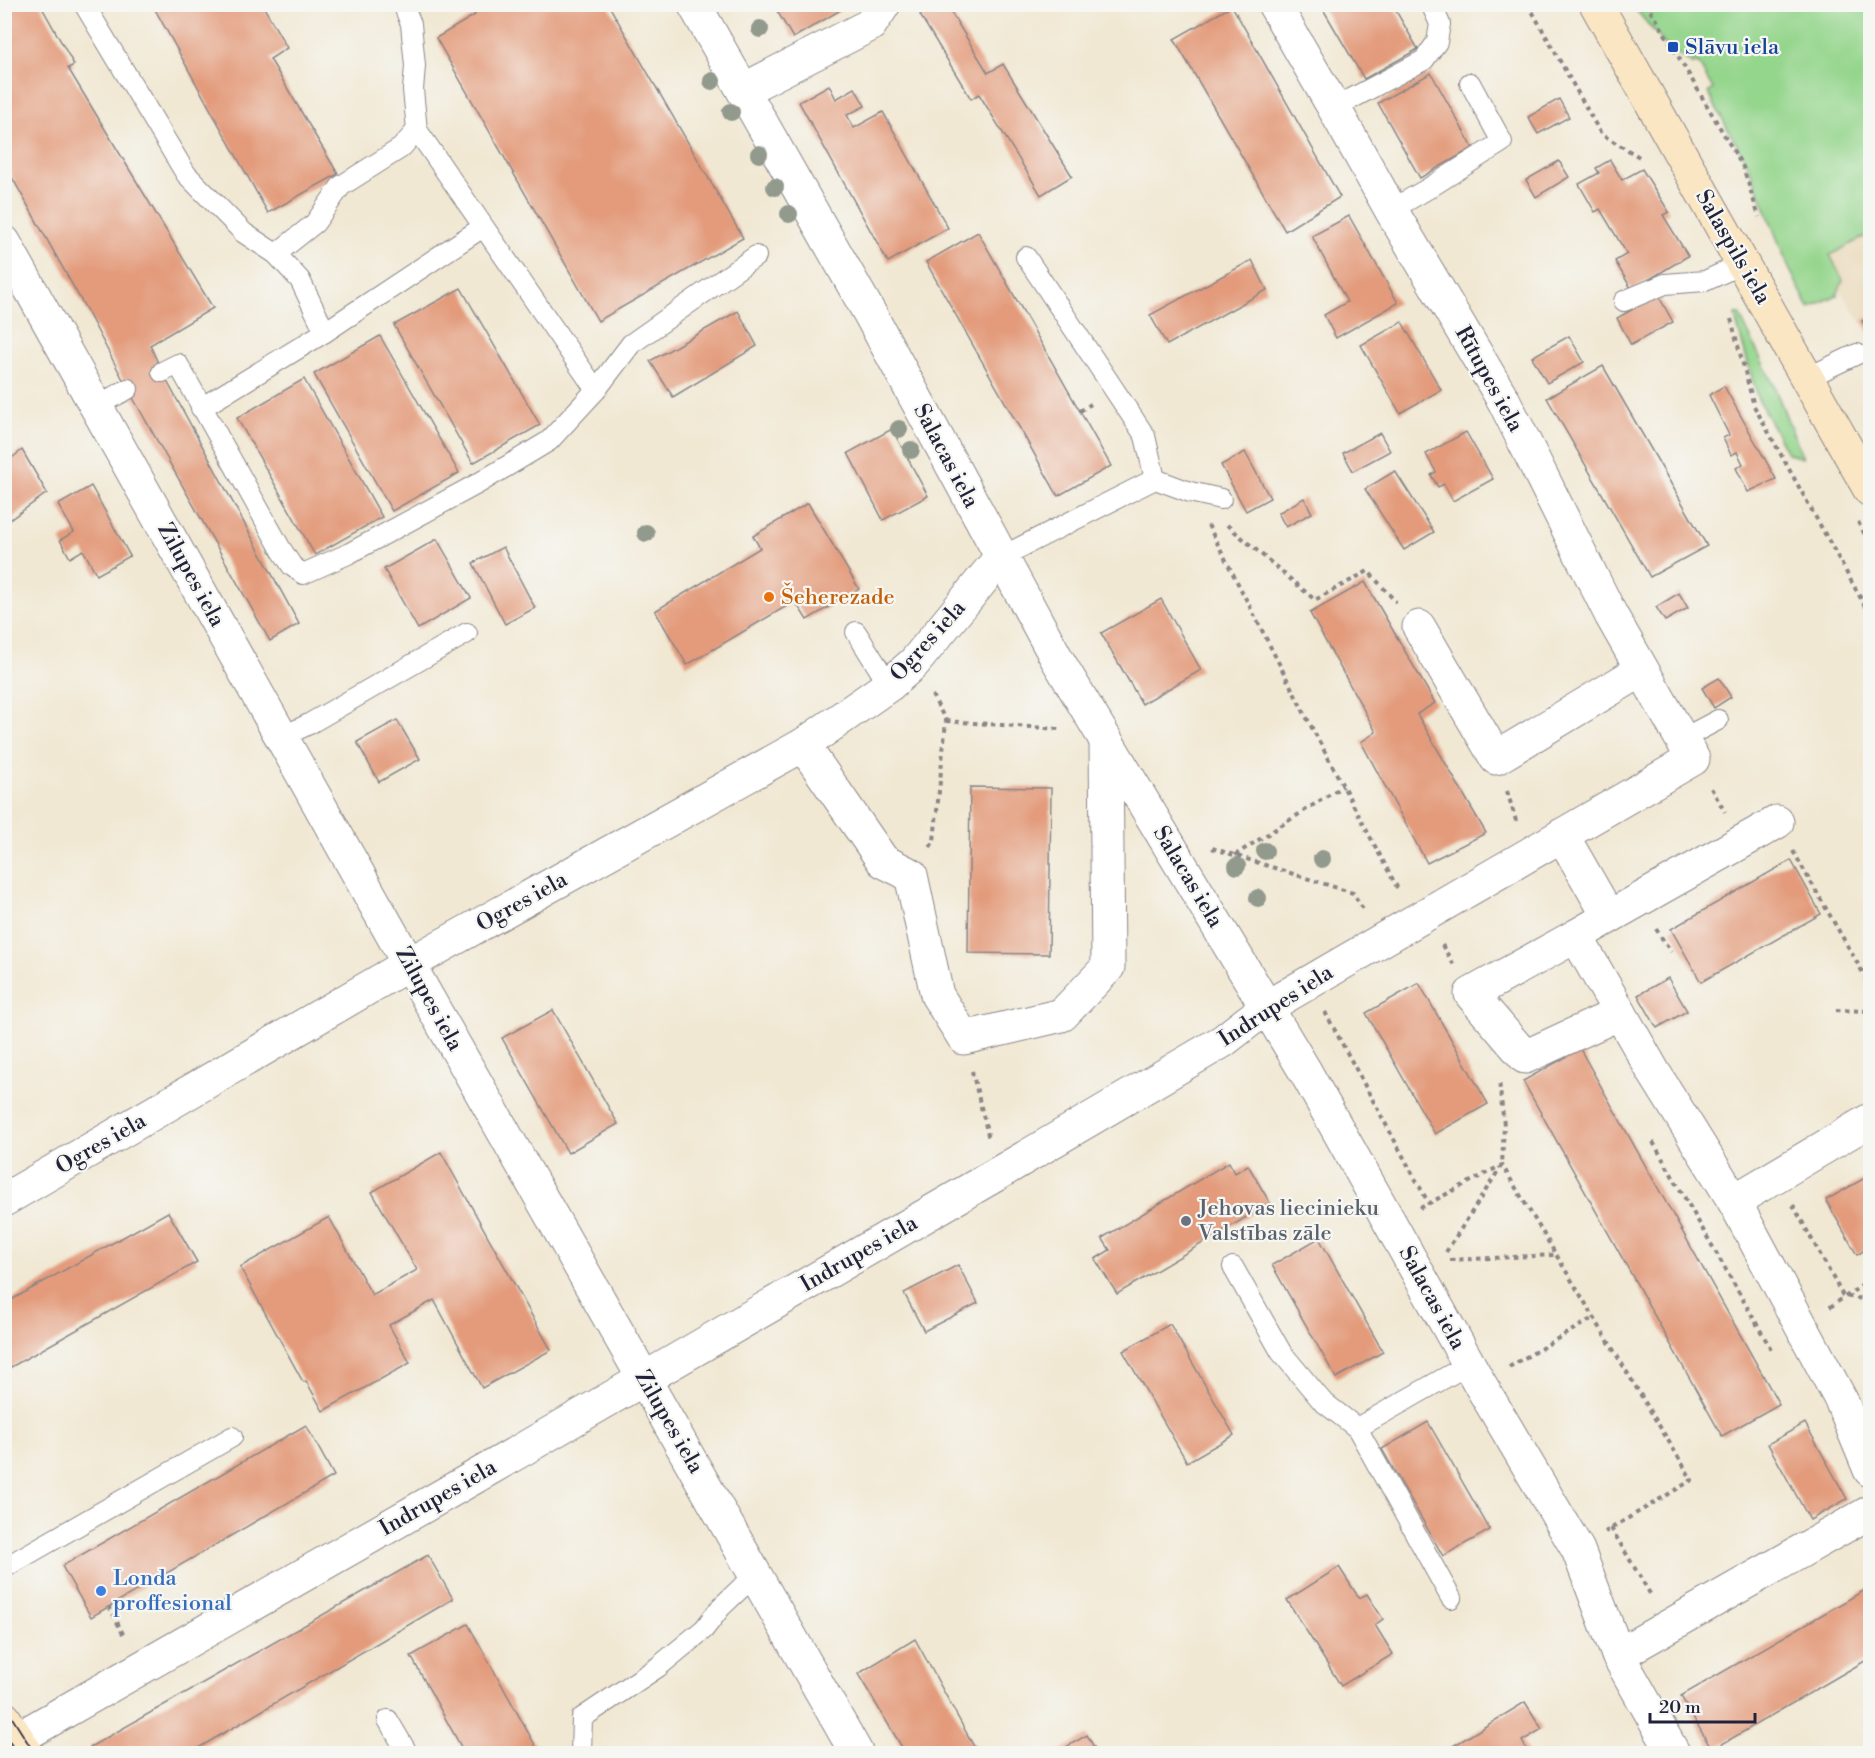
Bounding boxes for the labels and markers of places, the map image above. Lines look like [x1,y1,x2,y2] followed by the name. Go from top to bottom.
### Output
[1685,34,1780,61] place label: Slāvu iela
[1666,40,1680,54] marker: Slāvu iela
[781,582,895,611] place label: Šeherezade
[762,590,776,604] marker: Šeherezade
[1197,1195,1380,1247] place label: Jehovas liecinieku Valstības zāle
[1179,1214,1193,1228] marker: Jehovas liecinieku Valstības zāle
[113,1565,232,1617] place label: Londa proffesional
[94,1584,108,1598] marker: Londa proffesional

